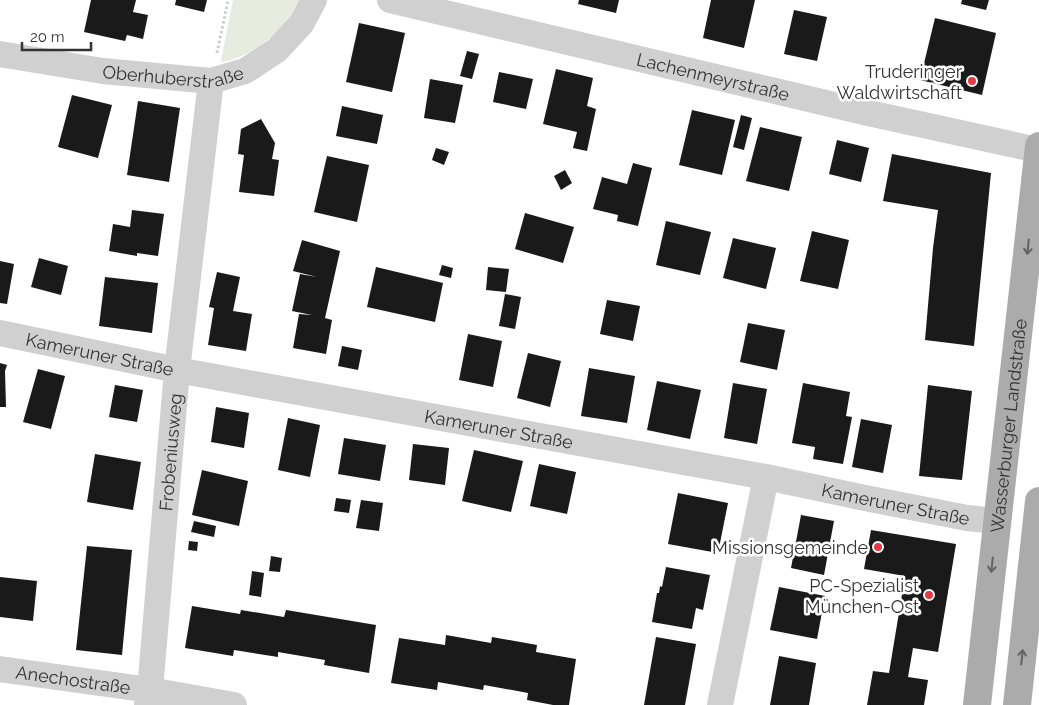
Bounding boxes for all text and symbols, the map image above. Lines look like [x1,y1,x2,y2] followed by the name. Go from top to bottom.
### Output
[22,20,91,52] scale bar
[30,28,65,46] text: 20 m
[635,48,792,105] street label: Lachenmeyrstraße
[102,61,246,92] street label: Oberhuberstraße
[837,61,963,103] place label: Truderinger Waldwirtschaft
[966,75,978,87] marker: Truderinger Waldwirtschaft
[1023,238,1033,254] one-way arrow
[986,317,1030,534] street label: Wasserburger Landstraße
[24,328,176,380] street label: Kameruner Straße
[155,392,185,512] street label: Frobeniusweg
[423,405,575,452] street label: Kameruner Straße
[820,479,972,529] street label: Kameruner Straße
[712,537,868,558] place label: Missionsgemeinde
[872,541,884,553] marker: Missionsgemeinde
[987,556,997,572] one-way arrow
[805,575,919,617] place label: PC-Spezialist München-Ost
[923,589,935,601] marker: PC-Spezialist München-Ost
[1017,649,1027,665] one-way arrow
[15,661,132,698] street label: Anechostraße

